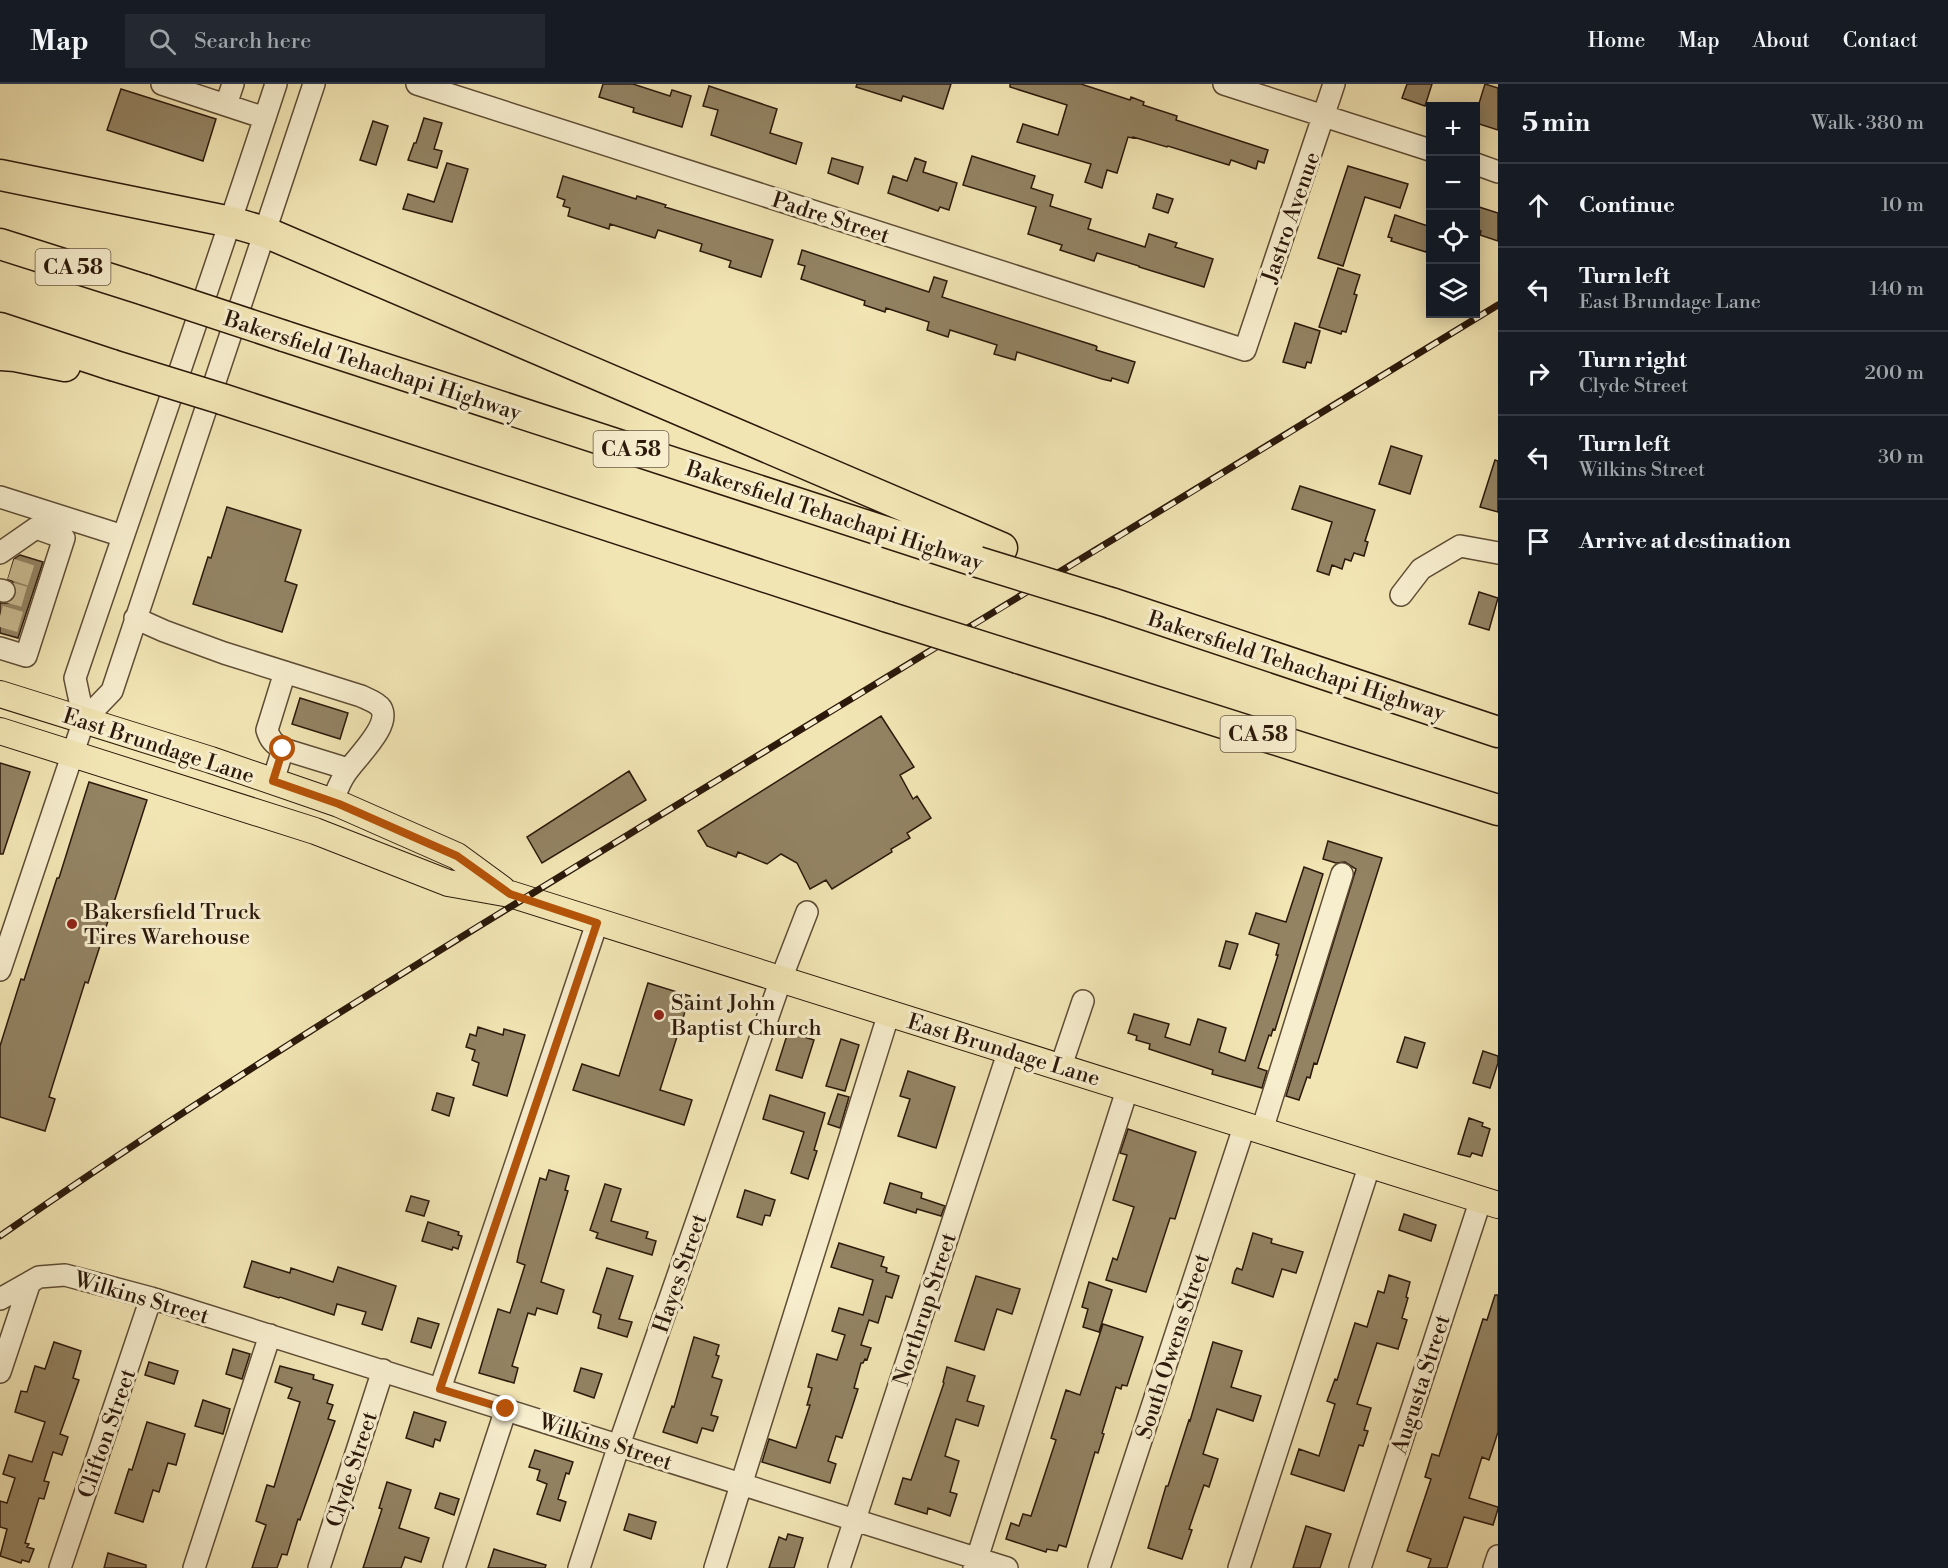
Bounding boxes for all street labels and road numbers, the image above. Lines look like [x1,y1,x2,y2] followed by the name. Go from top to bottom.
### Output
[1256,148,1326,287] street label: Jastro Avenue
[768,187,893,250] street label: Padre Street
[36,249,110,285] road number: CA 58
[220,305,525,427] street label: Bakersfield Tehachapi Highway
[594,431,668,467] road number: CA 58
[682,455,987,577] street label: Bakersfield Tehachapi Highway
[1144,605,1449,727] street label: Bakersfield Tehachapi Highway
[59,703,258,790] street label: East Brundage Lane
[1220,716,1296,752] road number: CA 58
[904,1008,1103,1093] street label: East Brundage Lane
[647,1210,713,1336] street label: Hayes Street
[888,1229,963,1389] street label: Northrup Street
[1131,1250,1216,1443] street label: South Owens Street
[70,1266,212,1331] street label: Wilkins Street
[1386,1311,1457,1458] street label: Augusta Street
[73,1365,142,1502] street label: Clifton Street
[321,1408,384,1531] street label: Clyde Street
[534,1408,676,1477] street label: Wilkins Street

